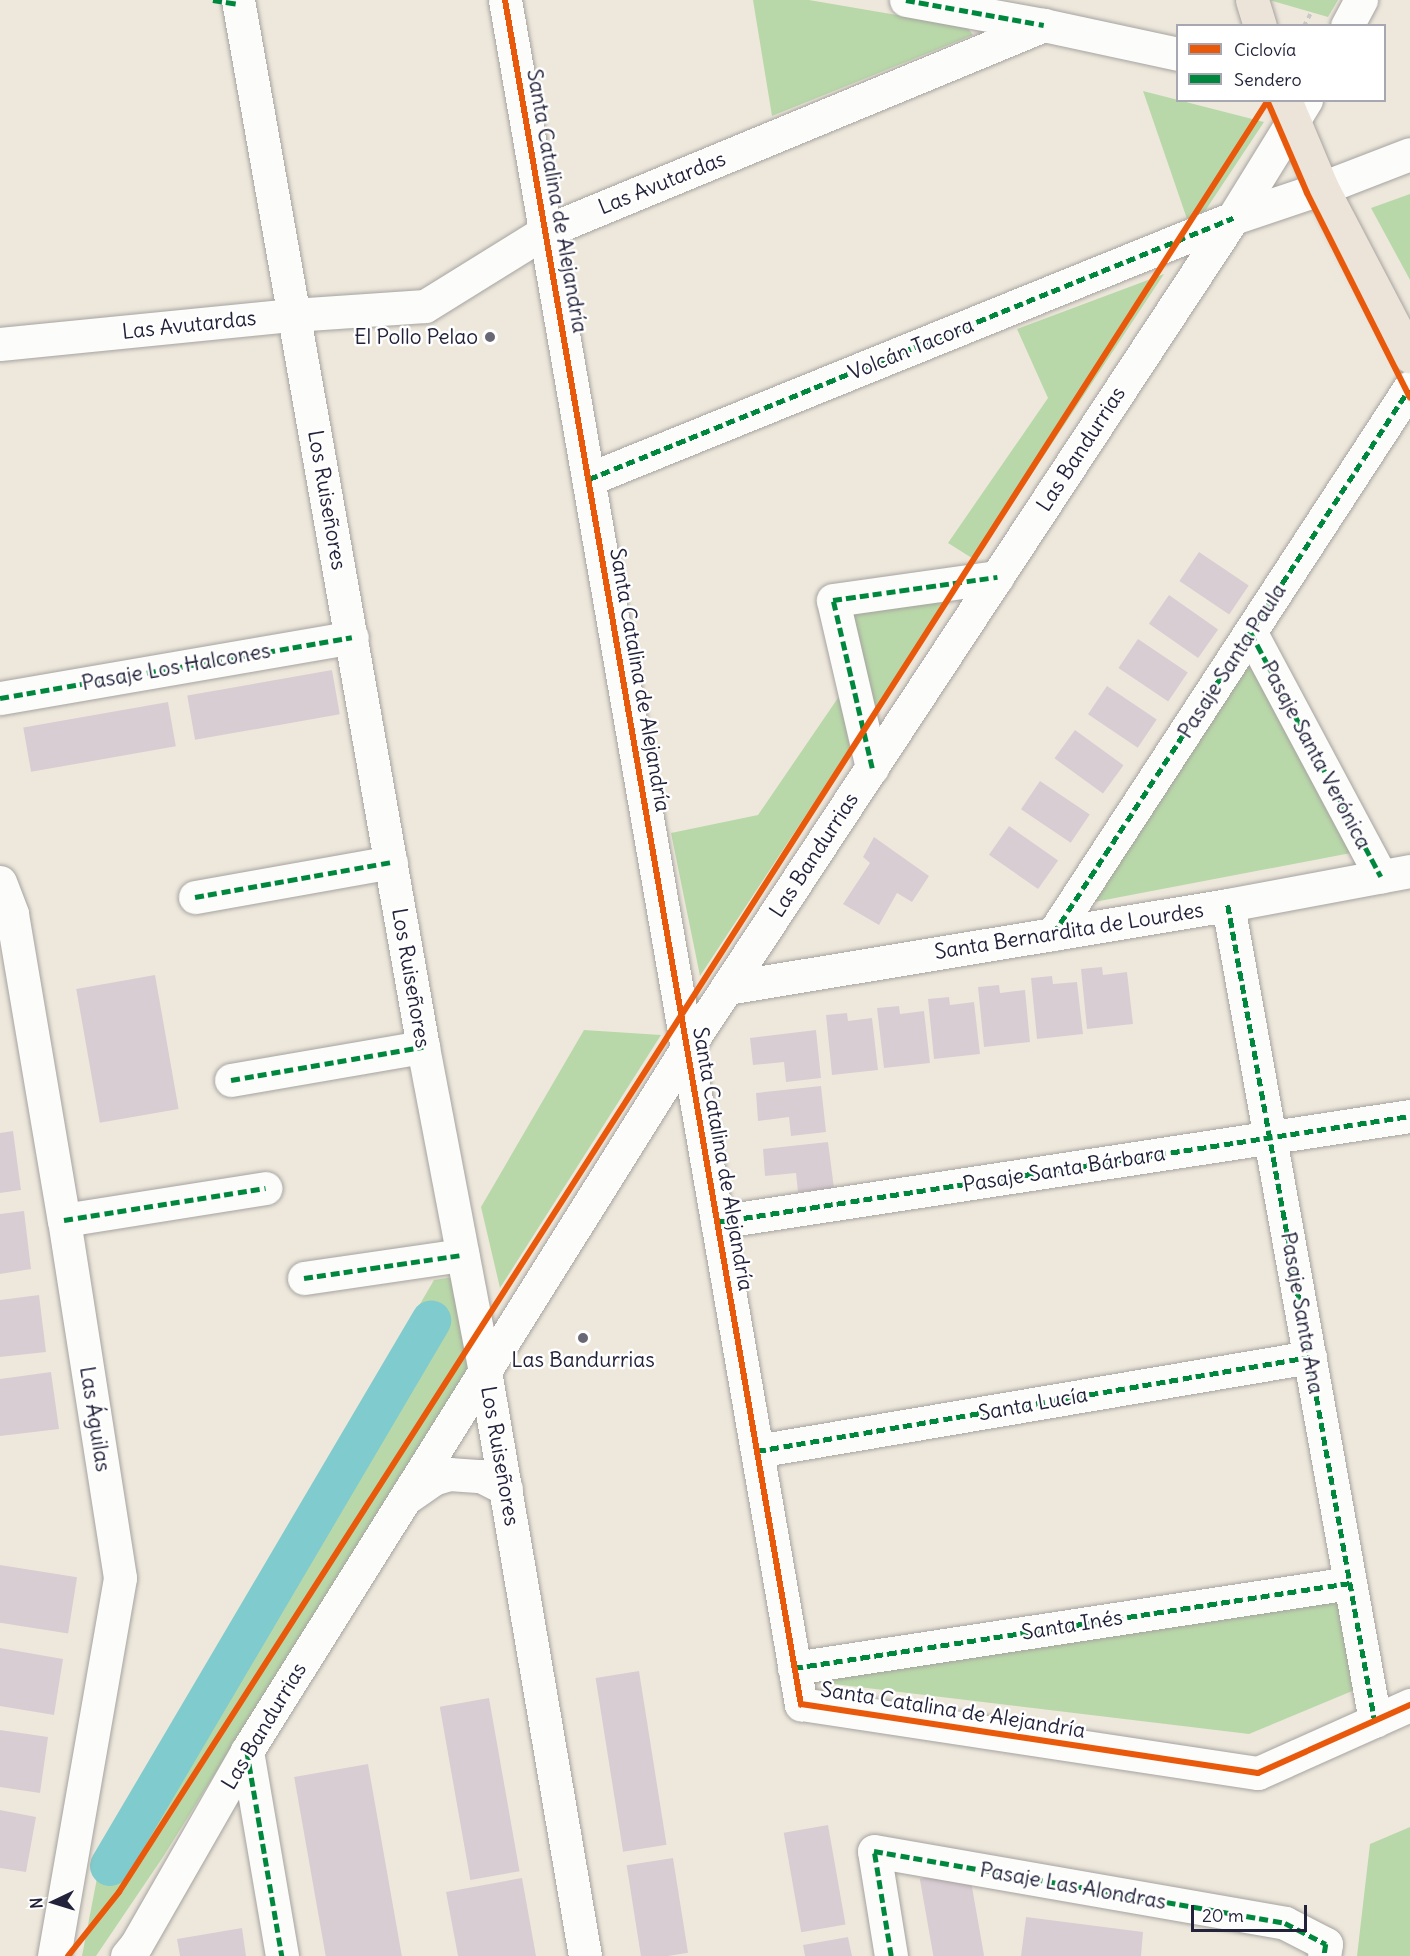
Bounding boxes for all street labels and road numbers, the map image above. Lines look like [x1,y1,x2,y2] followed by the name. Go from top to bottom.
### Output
[521,67,593,335] street label: Santa Catalina de Alejandría
[595,146,729,220] street label: Las Avutardas
[121,305,257,345] street label: Las Avutardas
[845,312,977,386] street label: Volcán Tacora
[1031,382,1131,516] street label: Las Bandurrias
[302,428,352,572] street label: Los Ruiseñores
[604,546,676,814] street label: Santa Catalina de Alejandría
[1173,579,1291,743] street label: Pasaje Santa Paula
[80,638,272,696] street label: Pasaje Los Halcones
[1256,657,1376,853] street label: Pasaje Santa Verónica
[764,788,864,922] street label: Las Bandurrias
[933,897,1205,965] street label: Santa Bernardita de Lourdes
[386,906,436,1050] street label: Los Ruiseñores
[687,1025,759,1293] street label: Santa Catalina de Alejandría
[961,1141,1167,1197] street label: Pasaje Santa Bárbara
[1275,1230,1329,1396] street label: Pasaje Santa Ana
[74,1365,116,1473] street label: Las Águilas
[976,1382,1090,1426] street label: Santa Lucía
[475,1384,525,1528] street label: Los Ruiseñores
[1020,1605,1124,1645] street label: Santa Inés
[216,1658,312,1794] street label: Las Bandurrias
[819,1677,1087,1743] street label: Santa Catalina de Alejandría
[978,1857,1168,1915] street label: Pasaje Las Alondras

